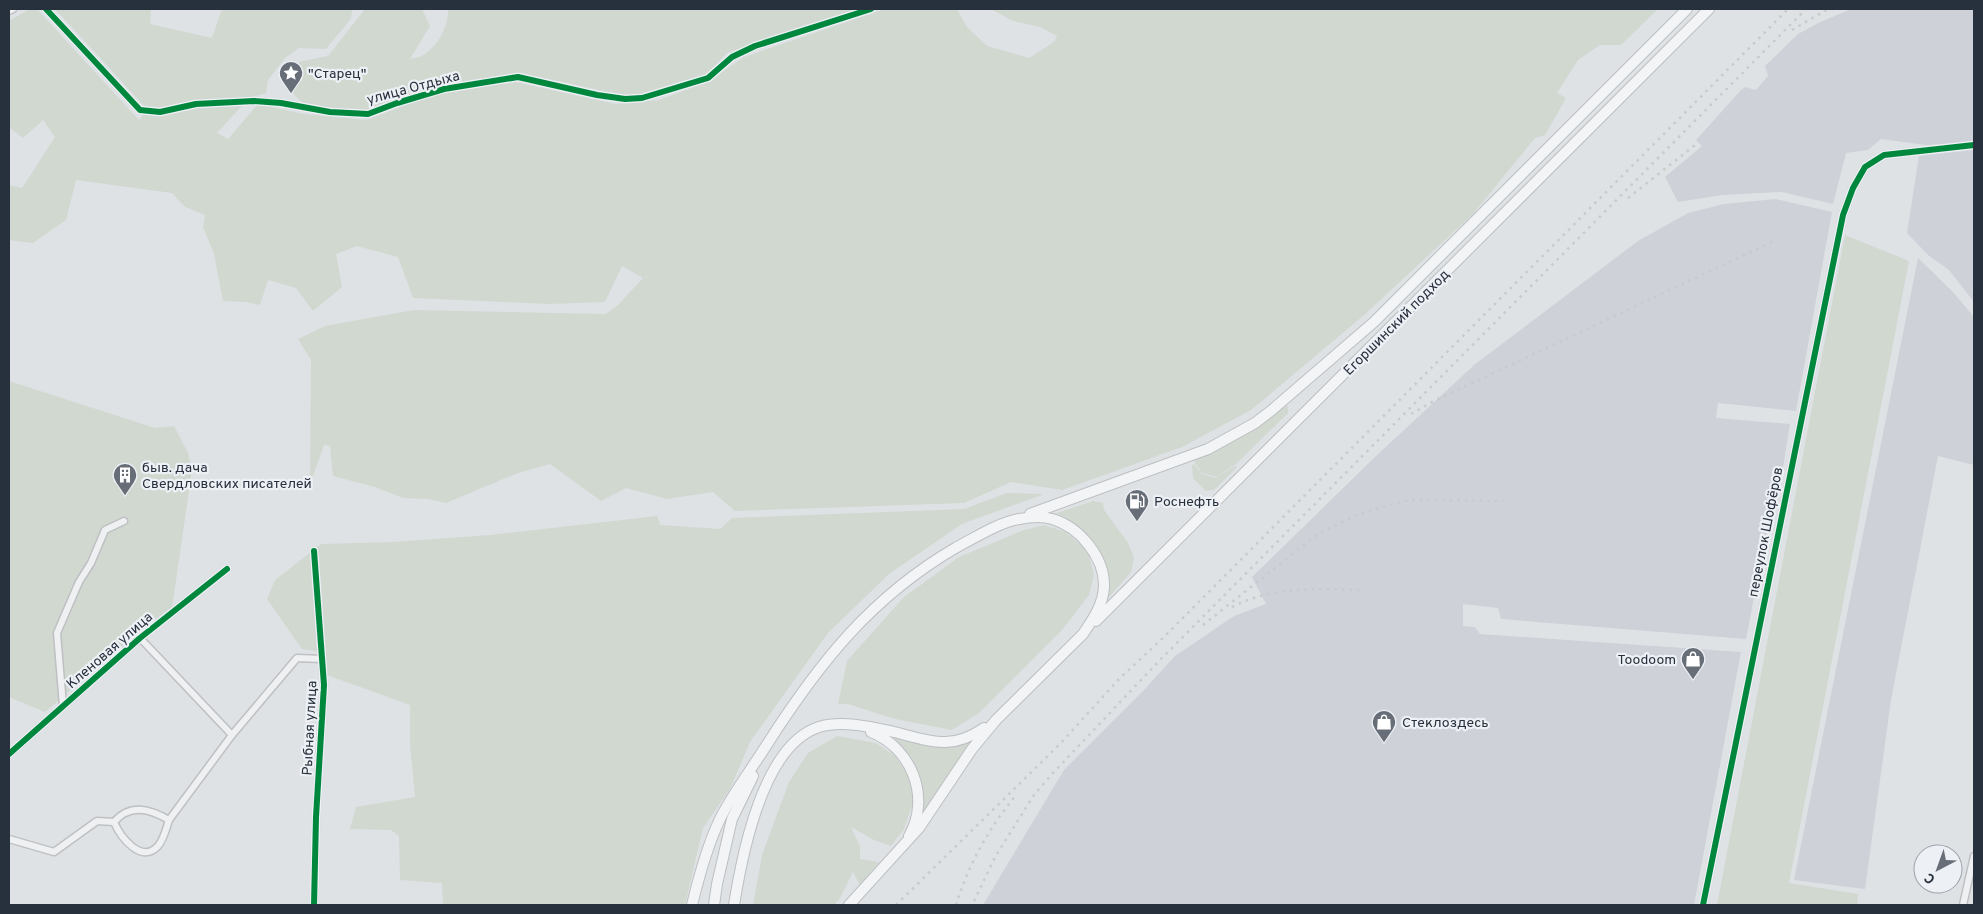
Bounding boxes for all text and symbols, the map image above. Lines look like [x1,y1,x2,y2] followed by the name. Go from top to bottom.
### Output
[278,60,304,94] place icon: "Старец"
[308,66,366,83] place label: "Старец"
[365,68,462,109] street label: улица Отдыха
[1341,267,1454,380] street label: Егоршинский подход
[142,460,312,493] place label: быв. дача Свердловских писателей
[112,462,138,496] building icon: быв. дача Свердловских писателей
[1746,466,1787,599] street label: переулок Шофёров
[1124,488,1150,522] fuel station icon: Роснефть
[1154,494,1219,511] place label: Роснефть
[63,609,157,693] street label: Кленовая улица
[1680,646,1706,680] shop icon: Toodoom
[1618,652,1676,669] place label: Toodoom
[300,680,321,776] street label: Рыбная улица
[1371,709,1397,743] shop icon: Стеклоздесь
[1402,715,1489,732] place label: Стеклоздесь
[1913,844,1963,894] north arrow
[1921,868,1939,887] text: С

